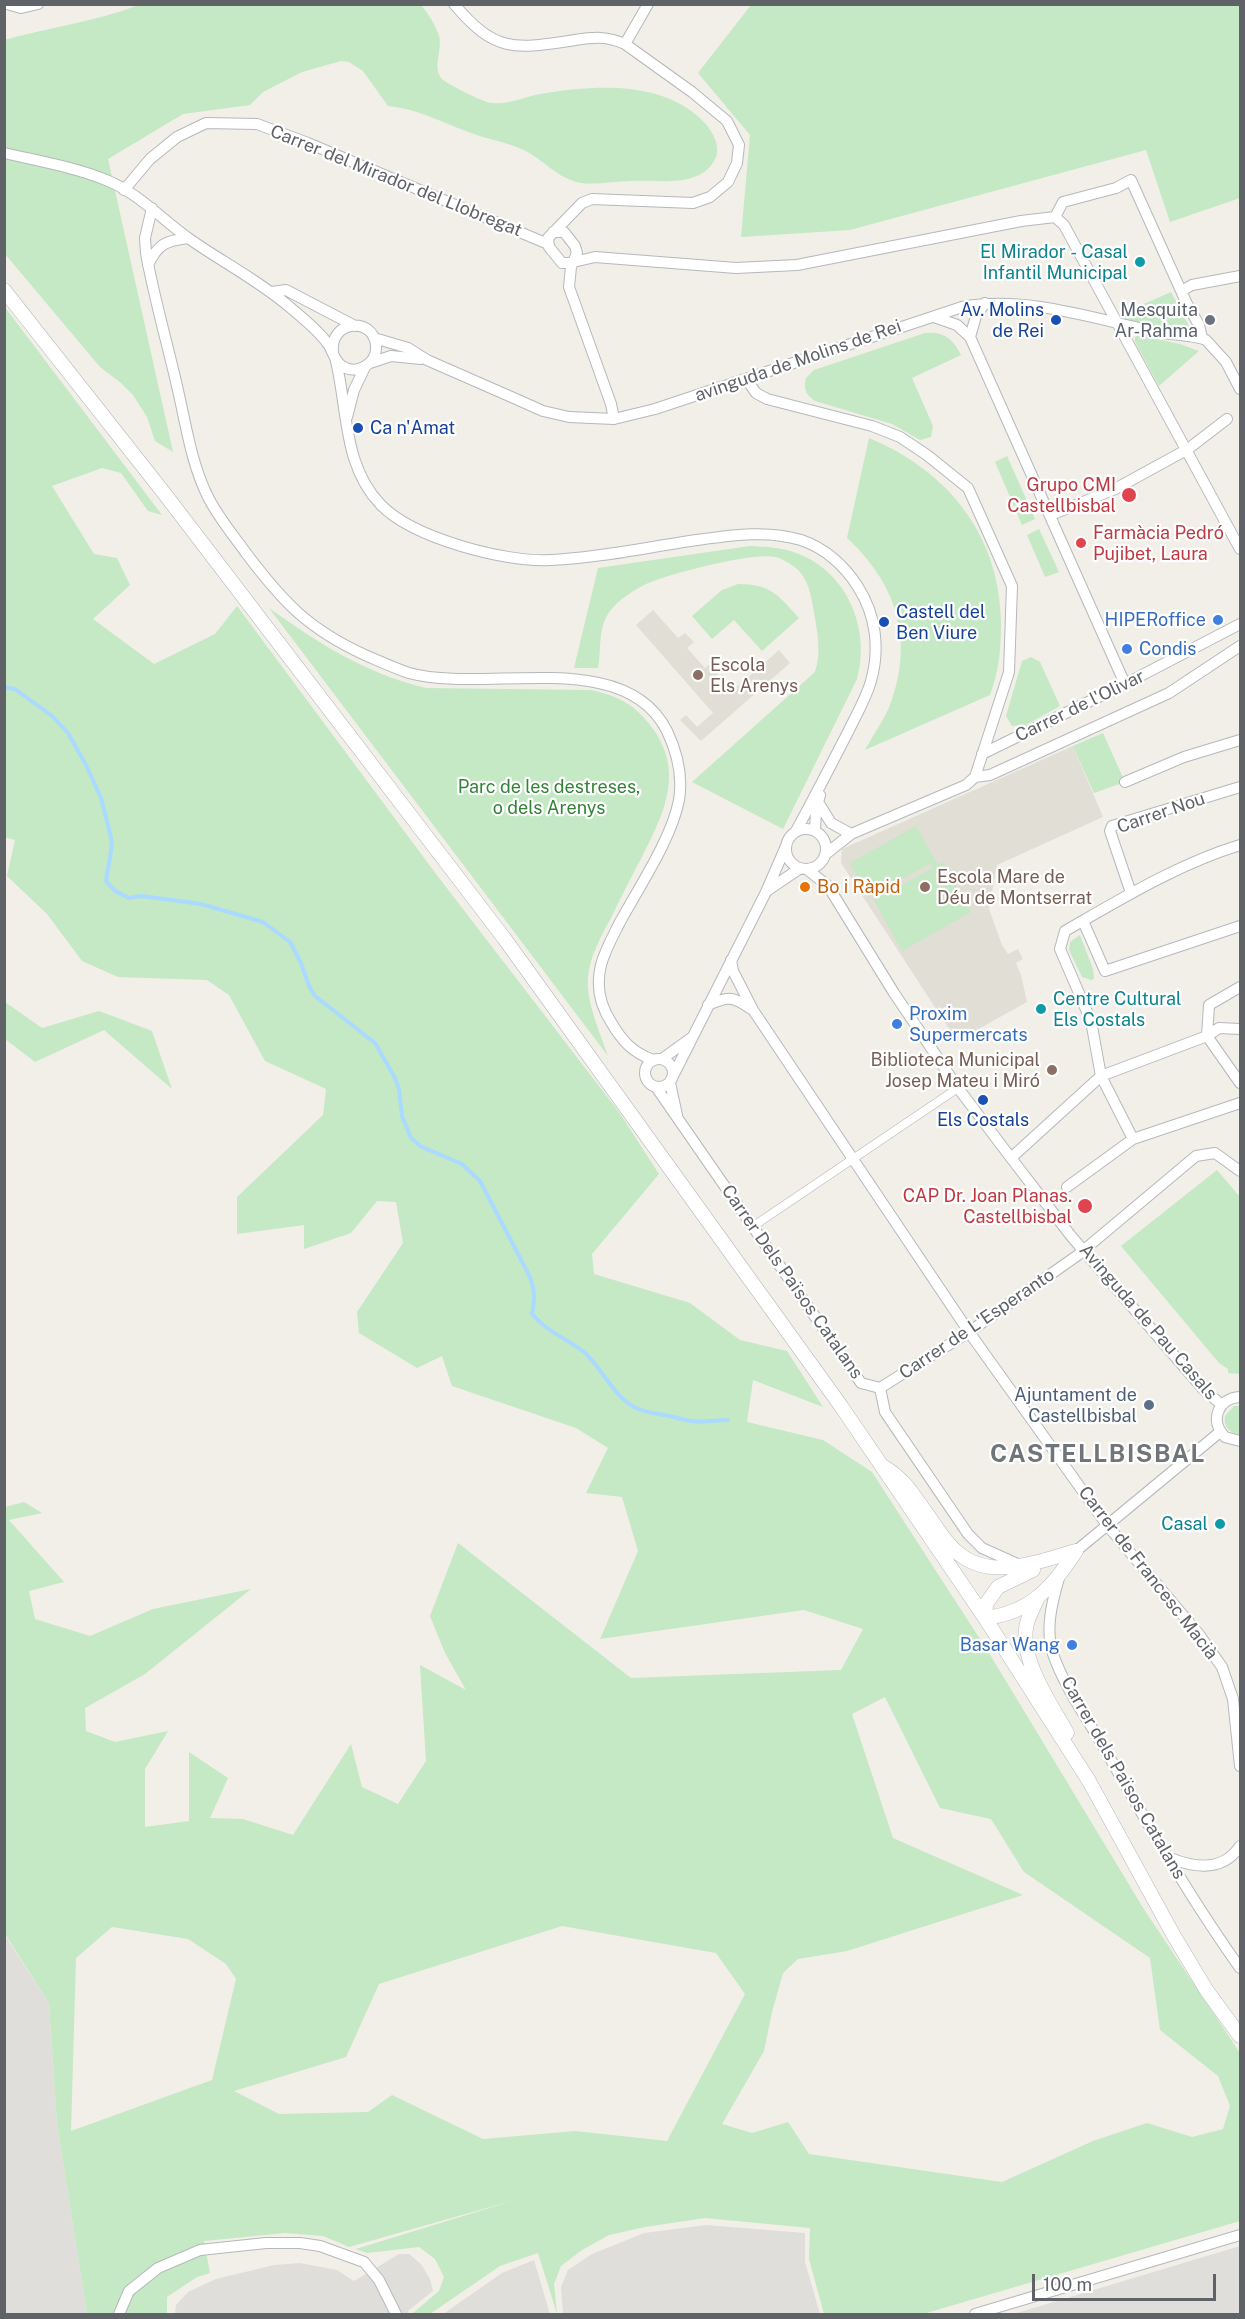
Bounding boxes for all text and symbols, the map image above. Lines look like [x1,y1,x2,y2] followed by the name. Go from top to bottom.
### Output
[267,120,525,242] street label: Carrer del Mirador del Llobregat
[980,241,1128,284] place label: El Mirador - Casal Infantil Municipal
[1133,255,1147,269] marker: El Mirador - Casal Infantil Municipal
[960,299,1044,342] place label: Av. Molins de Rei
[1114,299,1198,342] place label: Mesquita Ar-Rahma
[1049,313,1063,327] marker: Av. Molins de Rei
[1203,313,1217,327] marker: Mesquita Ar-Rahma
[692,315,904,407] street label: avinguda de Molins de Rei
[370,417,455,439] place label: Ca n'Amat
[351,421,365,435] marker: Ca n'Amat
[1007,474,1116,516] place label: Grupo CMI Castellbisbal
[1120,486,1138,504] marker: Grupo CMI Castellbisbal
[1093,522,1224,564] place label: Farmàcia Pedró Pujibet, Laura
[1074,536,1088,550] marker: Farmàcia Pedró Pujibet, Laura
[896,601,985,644] place label: Castell del Ben Viure
[1105,609,1206,631] place label: HIPERoffice
[1211,613,1225,627] marker: HIPERoffice
[877,615,891,629] marker: Castell del Ben Viure
[1139,638,1196,660] place label: Condis
[1120,642,1134,656] marker: Condis
[710,654,798,696] place label: Escola Els Arenys
[1012,665,1148,747] street label: Carrer de l'Olivar
[691,668,705,682] marker: Escola Els Arenys
[458,776,640,818] park label: Parc de les destreses, o dels Arenys
[1114,788,1208,838] street label: Carrer Nou
[937,866,1092,908] place label: Escola Mare de Déu de Montserrat
[817,876,900,898] place label: Bo i Ràpid
[798,880,812,894] marker: Bo i Ràpid
[918,880,932,894] marker: Escola Mare de Déu de Montserrat
[1053,988,1181,1030] place label: Centre Cultural Els Costals
[1034,1002,1048,1016] marker: Centre Cultural Els Costals
[909,1003,1028,1046] place label: Proxim Supermercats
[890,1017,904,1031] marker: Proxim Supermercats
[870,1049,1040,1092] place label: Biblioteca Municipal Josep Mateu i Miró
[1045,1063,1059,1077] marker: Biblioteca Municipal Josep Mateu i Miró
[976,1093,990,1107] marker: Els Costals
[937,1109,1029,1131] place label: Els Costals
[717,1181,867,1383] street label: Carrer Dels Països Catalans
[903,1185,1072,1228] place label: CAP Dr. Joan Planas. Castellbisbal
[1076,1197,1094,1215] marker: CAP Dr. Joan Planas. Castellbisbal
[1075,1240,1221,1404] street label: Avinguda de Pau Casals
[895,1264,1059,1384] street label: Carrer de L'Esperanto
[1014,1384,1137,1426] place label: Ajuntament de Castellbisbal
[1142,1398,1156,1412] marker: Ajuntament de Castellbisbal
[990,1441,1206,1469] district label: CASTELLBISBAL
[1074,1482,1222,1664] street label: Carrer de Francesc Macià
[1161,1513,1208,1535] place label: Casal
[1213,1517,1227,1531] marker: Casal
[960,1634,1060,1656] place label: Basar Wang
[1065,1638,1079,1652] marker: Basar Wang
[1056,1673,1190,1883] street label: Carrer dels Països Catalans
[1035,2262,1220,2300] scale bar
[1043,2274,1092,2295] text: 100 m

